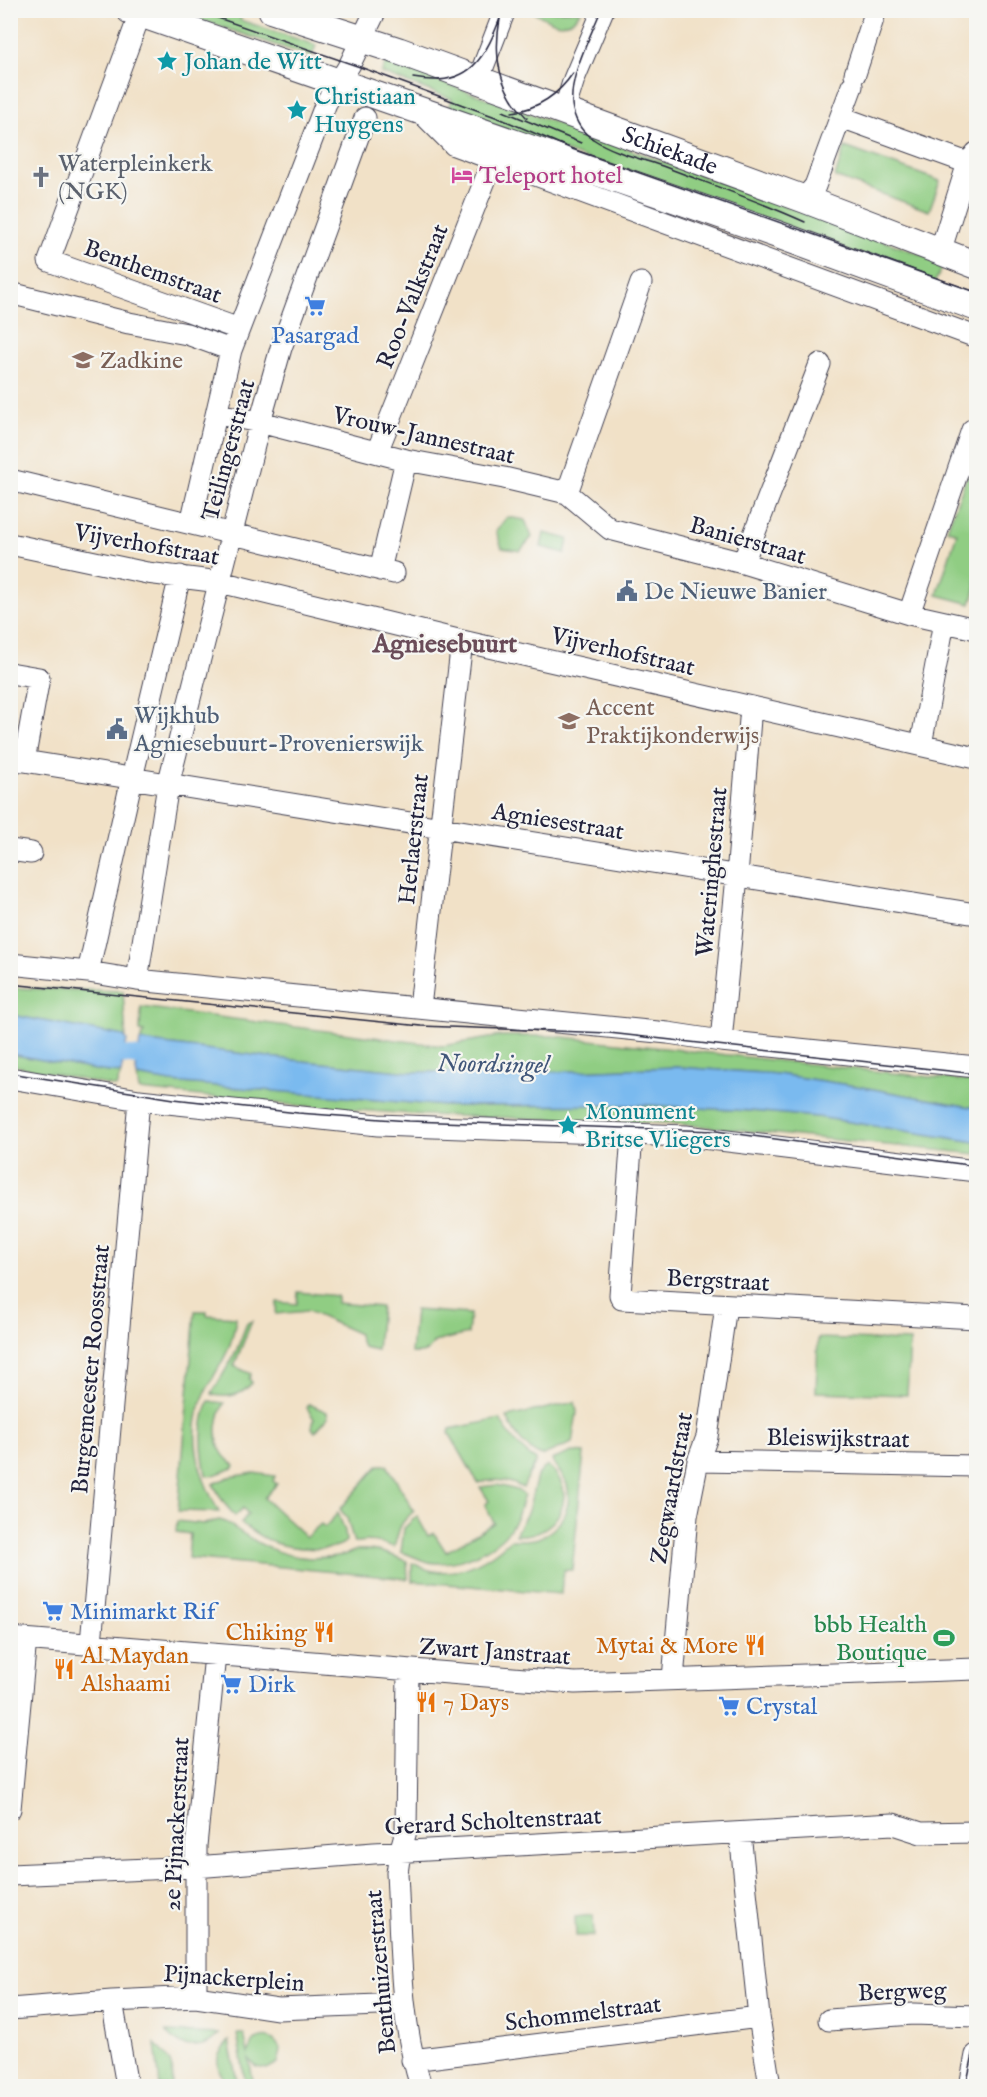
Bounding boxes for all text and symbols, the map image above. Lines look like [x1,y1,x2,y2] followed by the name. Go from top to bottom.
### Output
[181,47,322,78] place label: Johan de Witt
[155,49,179,73] place icon: Johan de Witt
[314,82,416,141] place label: Christiaan Huygens
[285,98,309,122] place icon: Christiaan Huygens
[617,120,722,183] street label: Schiekade
[58,149,213,208] place label: Waterpleinkerk (NGK)
[479,161,623,192] place label: Teleport hotel
[450,163,474,187] hotel icon: Teleport hotel
[29,165,53,189] church icon: Waterpleinkerk (NGK)
[370,220,457,374] street label: Roo-Valkstraat
[79,233,226,312] street label: Benthemstraat
[303,294,327,318] supermarket icon: Pasargad
[271,321,359,352] place label: Pasargad
[100,346,183,377] place label: Zadkine
[71,348,95,372] school or university icon: Zadkine
[196,376,263,525] street label: Teilingerstraat
[329,400,518,472] street label: Vrouw-Jannestraat
[686,510,809,573] street label: Banierstraat
[71,517,222,573] street label: Vijverhofstraat
[644,577,827,608] place label: De Nieuwe Banier
[615,579,639,603] public building icon: De Nieuwe Banier
[547,621,698,684] street label: Vijverhofstraat
[372,628,517,661] district label: Agniesebuurt
[585,693,759,752] place label: Accent Praktijkonderwijs
[133,701,424,760] place label: Wijkhub Agniesebuurt-Provenierswijk
[557,709,581,733] school or university icon: Accent Praktijkonderwijs
[105,717,129,741] public building icon: Wijkhub Agniesebuurt-Provenierswijk
[392,772,437,906] street label: Herlaerstraat
[690,786,735,958] street label: Wateringhestraat
[489,797,626,848] street label: Agniesestraat
[436,1047,551,1083] water label: Noordsingel
[585,1097,731,1156] place label: Monument Britse Vliegers
[556,1113,580,1137] place icon: Monument Britse Vliegers
[65,1243,118,1495] street label: Burgemeester Roosstraat
[666,1263,770,1300] street label: Bergstraat
[644,1410,701,1567] street label: Zegwaardstraat
[766,1423,910,1456] street label: Bleiswijkstraat
[70,1597,220,1628] place label: Minimarkt Rif
[41,1599,65,1623] supermarket icon: Minimarkt Rif
[814,1610,927,1669] place label: bbb Health Boutique
[226,1618,308,1649] place label: Chiking
[312,1620,336,1644] restaurant icon: Chiking
[932,1626,956,1650] sports icon: bbb Health Boutique
[596,1631,738,1662] place label: Mytai & More
[418,1632,572,1673] street label: Zwart Janstraat
[743,1633,767,1657] restaurant icon: Mytai & More
[80,1641,189,1700] place label: Al Maydan Alshaami
[52,1657,76,1681] restaurant icon: Al Maydan Alshaami
[248,1670,295,1701] place label: Dirk
[219,1672,243,1696] supermarket icon: Dirk
[443,1688,509,1719] place label: 7 Days
[414,1690,438,1714] restaurant icon: 7 Days
[746,1692,818,1723] place label: Crystal
[717,1694,741,1718] supermarket icon: Crystal
[157,1736,198,1912] street label: 2e Pijnackerstraat
[384,1801,602,1844] street label: Gerard Scholtenstraat
[359,1888,404,2055] street label: Benthuizerstraat
[162,1959,306,2000] street label: Pijnackerplein
[857,1975,948,2010] street label: Bergweg
[503,1990,663,2039] street label: Schommelstraat

